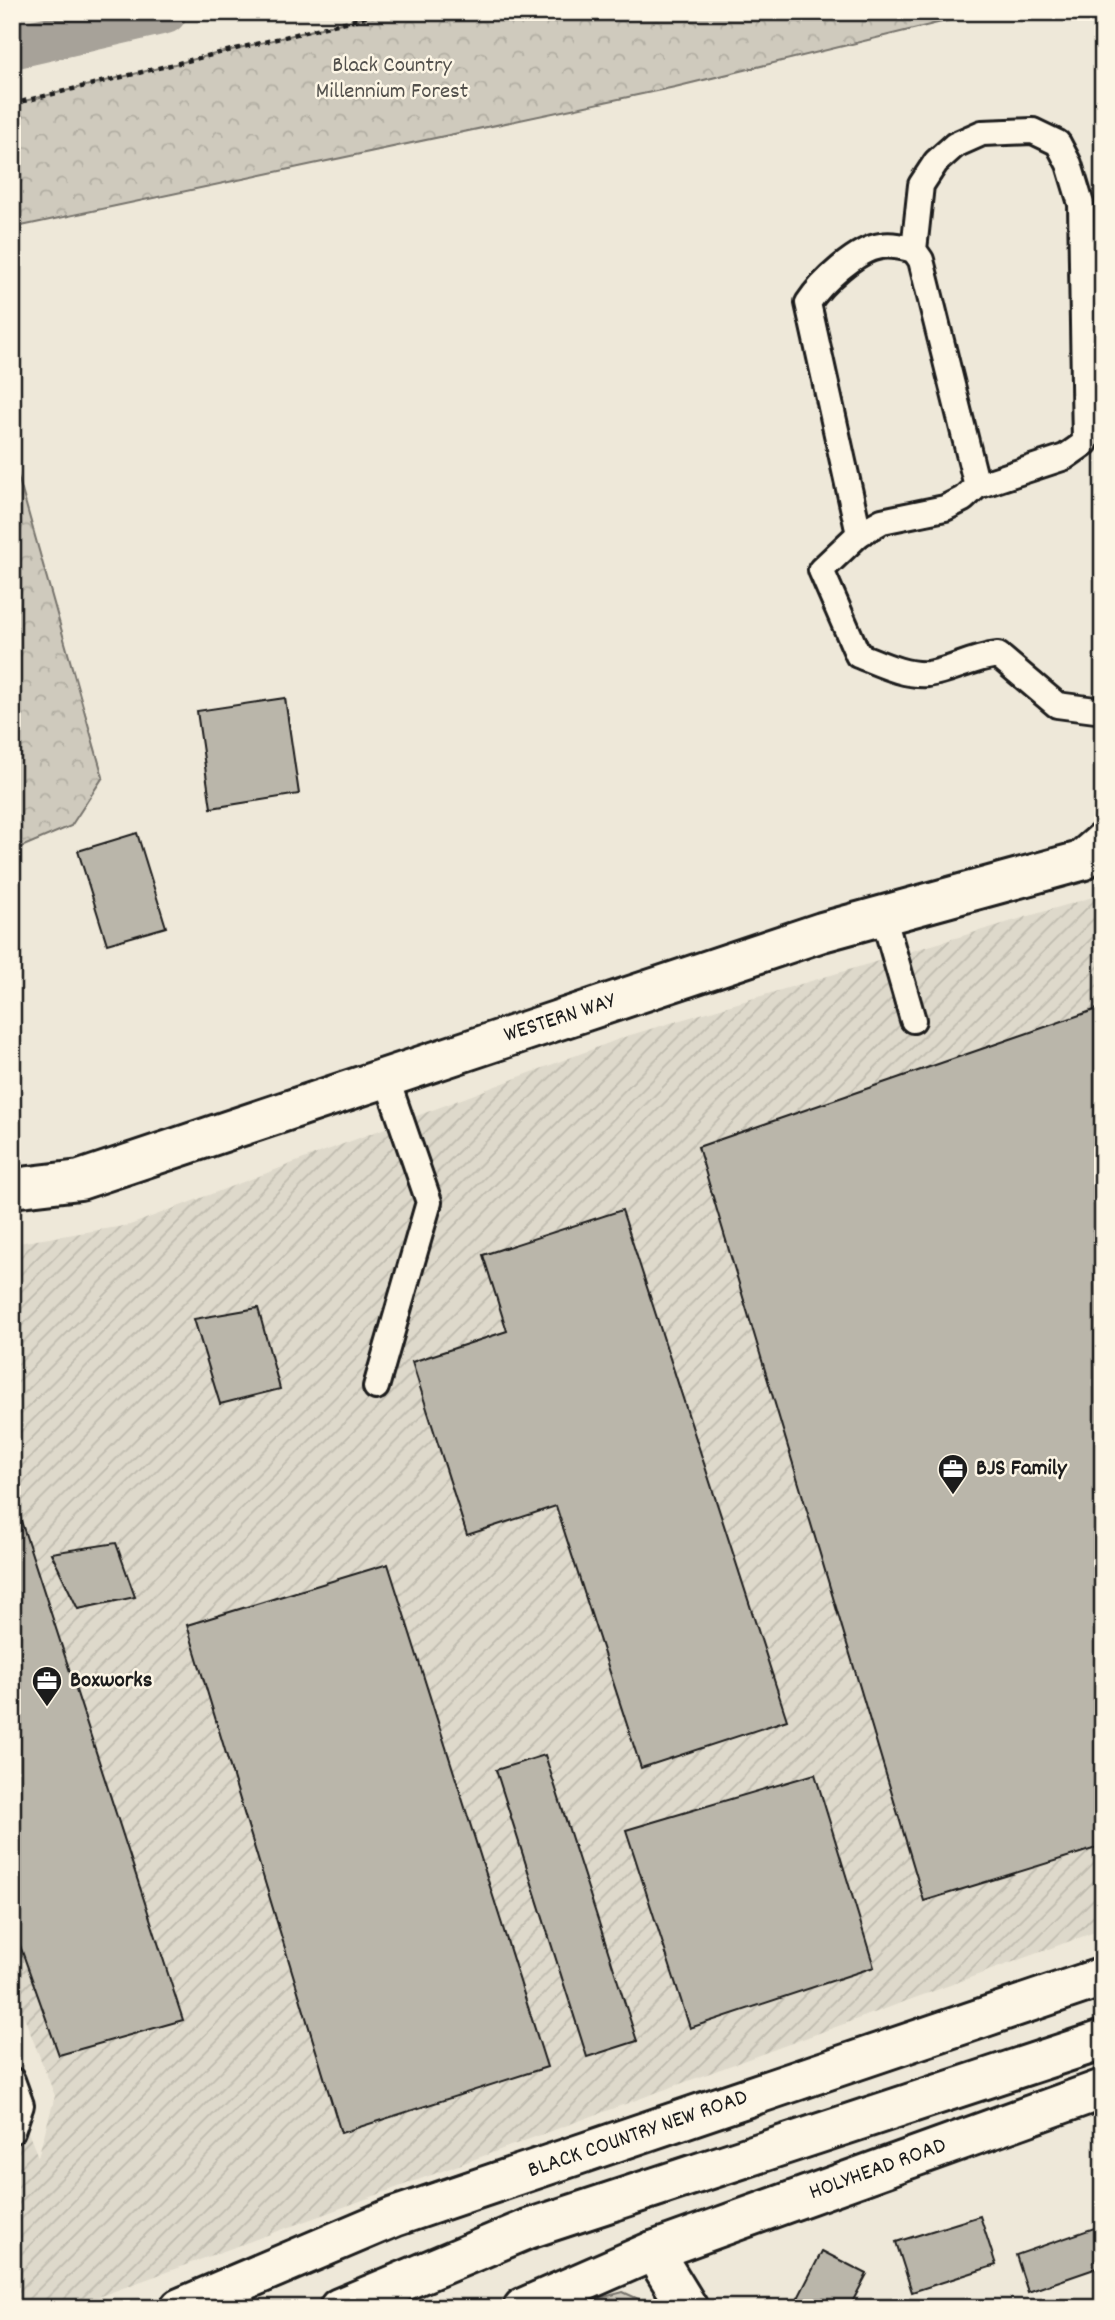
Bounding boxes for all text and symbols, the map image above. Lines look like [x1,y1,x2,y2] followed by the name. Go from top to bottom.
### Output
[316,50,468,109] park label: Black Country Millennium Forest
[500,985,621,1053] street label: WESTERN WAY
[936,1452,970,1496] office icon: BJS Family
[976,1453,1068,1486] place label: BJS Family
[30,1664,64,1708] office icon: Boxworks
[70,1665,153,1698] place label: Boxworks
[524,2082,752,2188] street label: BLACK COUNTRY NEW ROAD
[805,2130,951,2210] street label: HOLYHEAD ROAD

